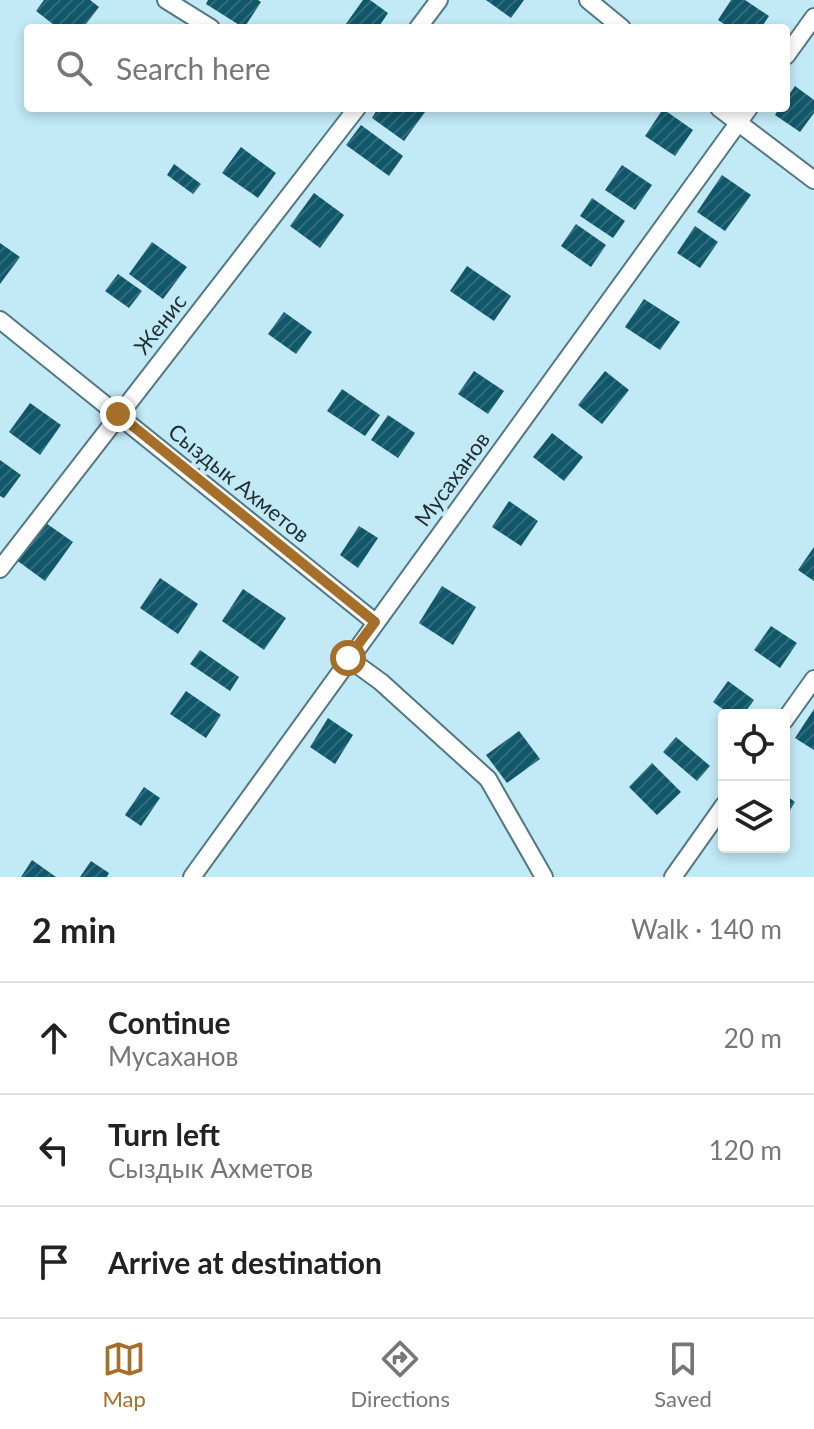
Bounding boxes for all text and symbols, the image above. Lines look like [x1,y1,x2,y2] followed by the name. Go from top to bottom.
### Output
[24,24,790,112] search box
[52,46,96,90] icon: search
[116,50,271,86] text: Search here
[128,288,192,359] street label: Женис
[100,396,136,432] route end
[163,417,315,548] street label: Сыздык Ахметов
[408,426,495,531] street label: Мусаханов
[330,640,366,676] route start
[718,709,790,853] map controls
[718,709,790,781] button: locate
[718,781,790,853] button: layers
[32,909,116,950] text: 2 min
[631,913,782,945] text: Walk · 140 m
[108,1004,231,1040] text: Continue
[32,1016,76,1060] icon: ahead
[724,1022,782,1054] text: 20 m
[108,1040,238,1072] text: Мусаханов
[108,1116,220,1152] text: Turn left
[32,1128,76,1172] icon: left
[709,1134,782,1166] text: 120 m
[108,1152,313,1184] text: Сыздык Ахметов
[32,1240,76,1284] icon: arrive
[108,1244,382,1280] text: Arrive at destination
[102,1337,146,1412] tab: Map
[351,1337,450,1412] tab: Directions
[654,1337,712,1412] tab: Saved

